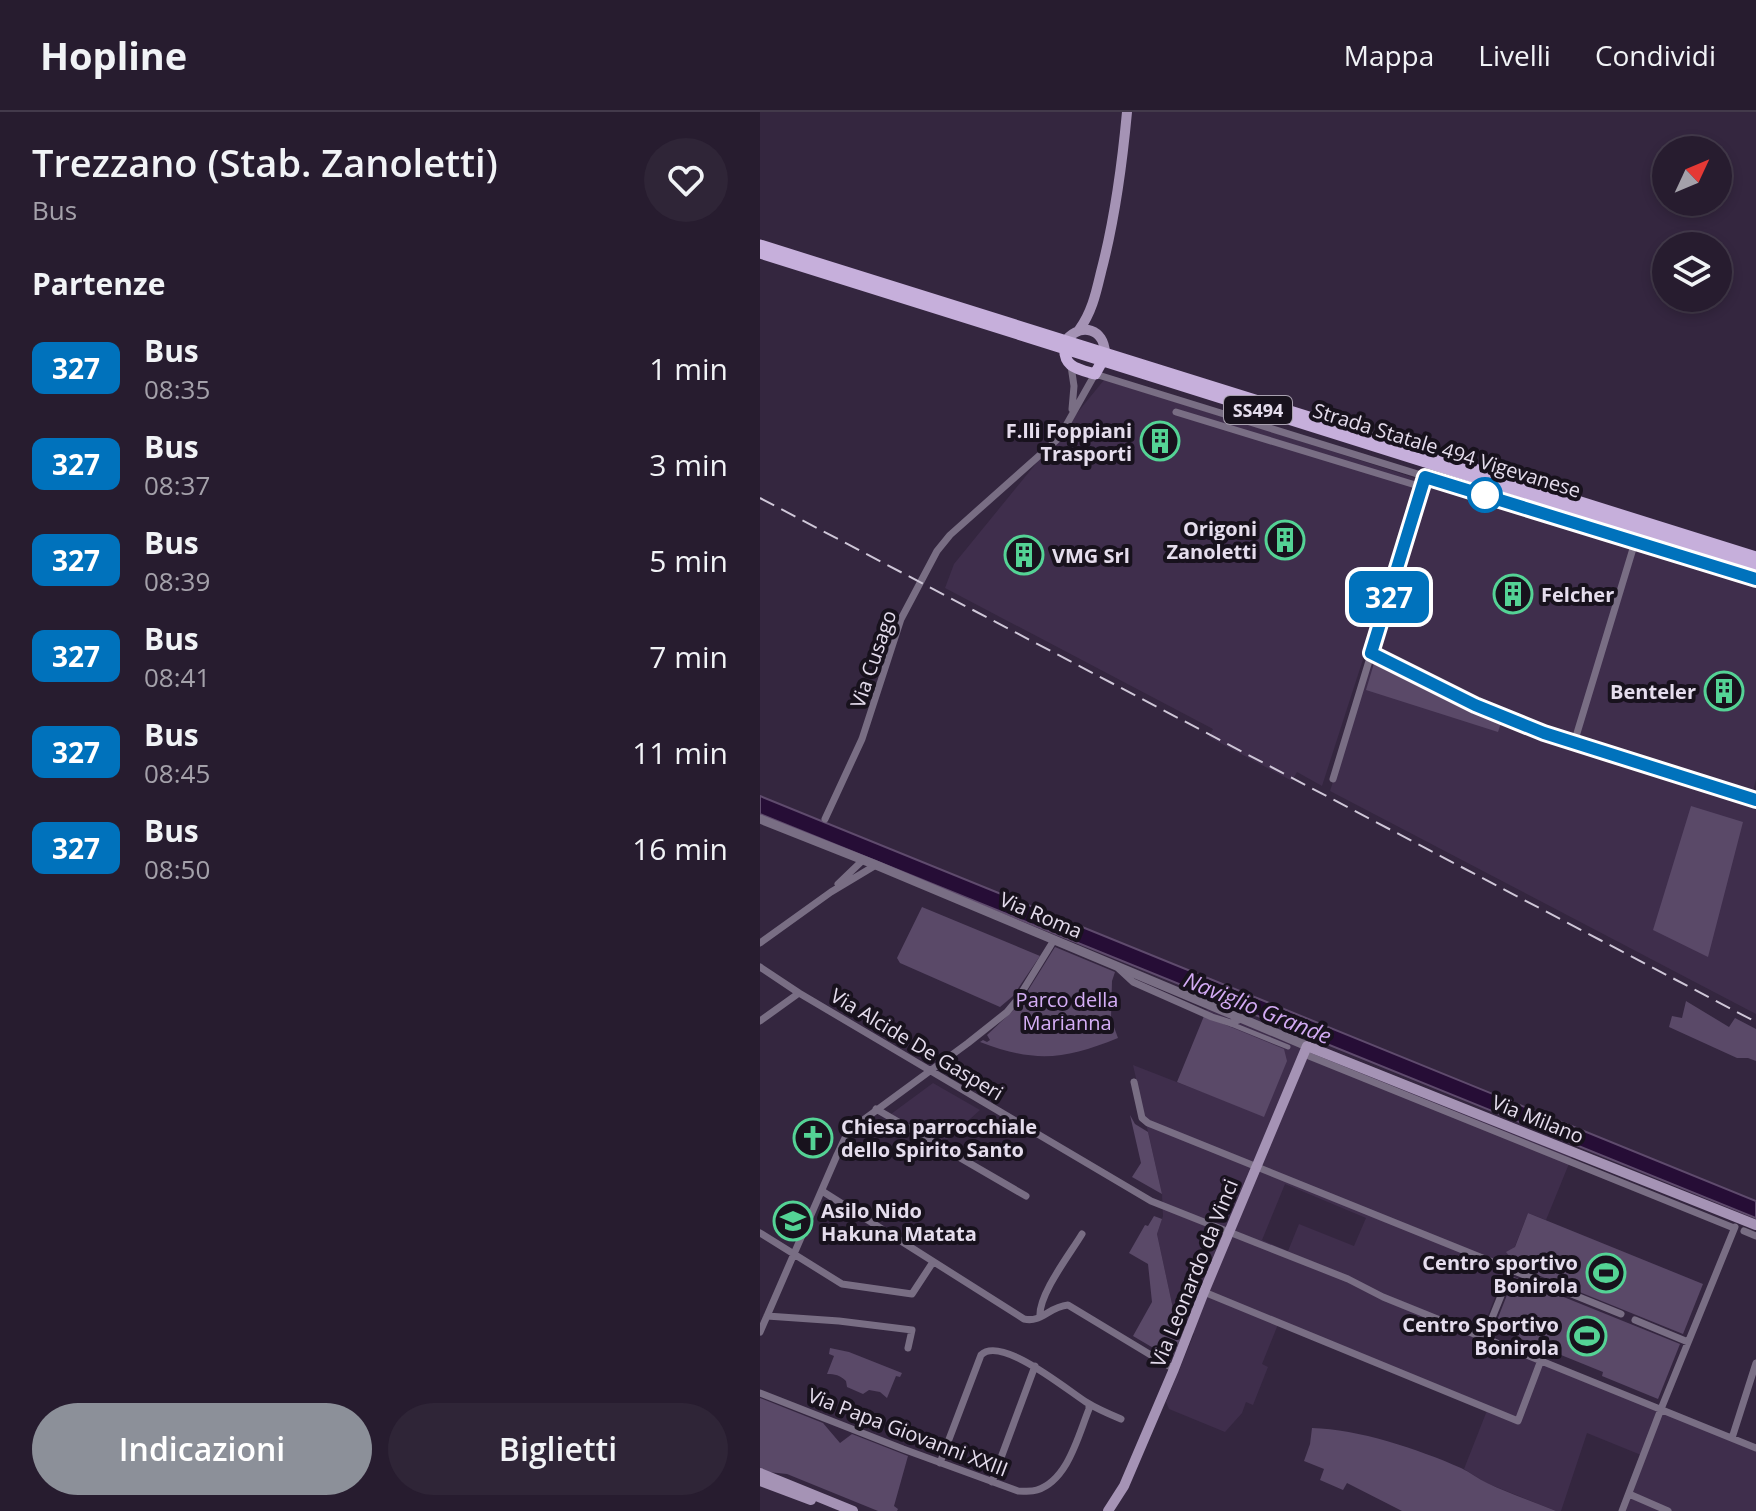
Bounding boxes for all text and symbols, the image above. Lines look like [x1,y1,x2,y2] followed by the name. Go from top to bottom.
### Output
[40,29,187,81] text: Hopline
[1344,36,1434,74] text: Mappa
[1478,36,1551,74] text: Livelli
[1595,36,1716,74] text: Condividi
[32,136,498,188] text: Trezzano (Stab. Zanoletti)
[1652,136,1732,216] north arrow
[1652,136,1732,312] map controls
[644,138,728,222] button: heart
[32,192,77,228] text: Bus
[1652,232,1732,312] button: layers
[32,263,165,304] text: Partenze
[144,330,199,371] text: Bus
[649,348,728,389] text: 1 min
[52,349,100,387] text: 327
[144,371,210,407] text: 08:35
[1224,396,1292,424] road number: SS494
[1310,396,1584,504] street label: Strada Statale 494 Vigevanese
[1006,417,1132,467] place label: F.lli Foppiani Trasporti
[1139,420,1181,462] building icon: F.lli Foppiani Trasporti
[144,426,199,467] text: Bus
[649,444,728,485] text: 3 min
[52,445,100,483] text: 327
[144,467,210,503] text: 08:37
[1468,478,1502,512] unlabelled marker
[1166,515,1257,565] place label: Origoni Zanoletti
[1264,519,1306,561] building icon: Origoni Zanoletti
[144,522,199,563] text: Bus
[1003,534,1045,576] building icon: VMG Srl
[649,540,728,581] text: 5 min
[52,541,100,579] text: 327
[1052,542,1130,569] place label: VMG Srl
[144,563,210,599] text: 08:39
[1343,571,1435,623] line badge: 327
[1492,573,1534,615] building icon: Felcher
[1365,578,1413,616] text: 327
[1541,581,1614,608] place label: Felcher
[844,607,902,711] street label: Via Cusago
[144,618,199,659] text: Bus
[649,636,728,677] text: 7 min
[52,637,100,675] text: 327
[144,659,210,695] text: 08:41
[1703,670,1745,712] building icon: Benteler
[1610,678,1696,705] place label: Benteler
[144,714,199,755] text: Bus
[632,732,728,773] text: 11 min
[52,733,100,771] text: 327
[144,755,210,791] text: 08:45
[144,810,199,851] text: Bus
[632,828,728,869] text: 16 min
[52,829,100,867] text: 327
[144,851,210,887] text: 08:50
[996,886,1086,944] street label: Via Roma
[1180,964,1336,1050] water label: Naviglio Grande
[826,982,1008,1106] street label: Via Alcide De Gasperi
[1016,986,1118,1036] park label: Parco della Marianna
[1488,1088,1588,1150] street label: Via Milano
[841,1113,1037,1163] place label: Chiesa parrocchiale dello Spirito Santo
[792,1117,834,1159] church icon: Chiesa parrocchiale dello Spirito Santo
[1144,1175,1244,1371] street label: Via Leonardo da Vinci
[821,1197,977,1247] place label: Asilo Nido Hakuna Matata
[772,1200,814,1242] school or university icon: Asilo Nido Hakuna Matata
[1422,1249,1578,1299] place label: Centro sportivo Bonirola
[1585,1252,1627,1294] sports icon: Centro sportivo Bonirola
[1402,1311,1559,1361] place label: Centro Sportivo Bonirola
[1566,1315,1608,1357] sports icon: Centro Sportivo Bonirola
[804,1381,1012,1483] street label: Via Papa Giovanni XXIII
[32,1403,372,1495] button: Indicazioni
[388,1403,728,1495] button: Biglietti

